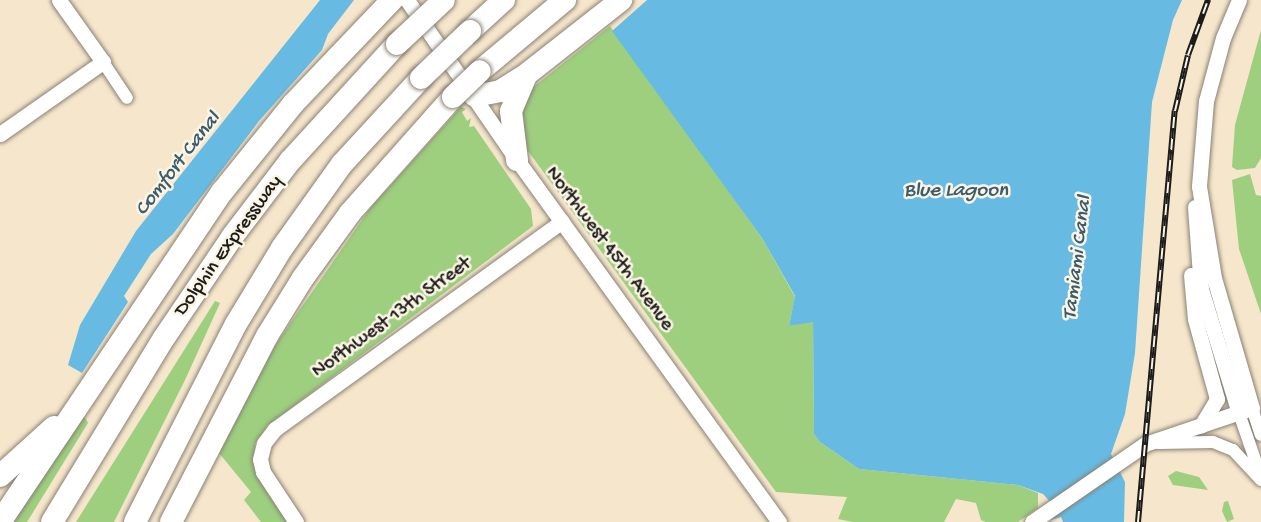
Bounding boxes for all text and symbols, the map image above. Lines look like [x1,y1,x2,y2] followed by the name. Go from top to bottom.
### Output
[131,108,227,222] water label: Comfort Canal
[539,162,679,336] street label: Northwest 45th Avenue
[170,171,288,321] street label: Dolphin Expressway
[904,179,1008,205] water label: Blue Lagoon
[1059,195,1099,321] water label: Tamiami Canal
[308,252,476,384] street label: Northwest 13th Street

